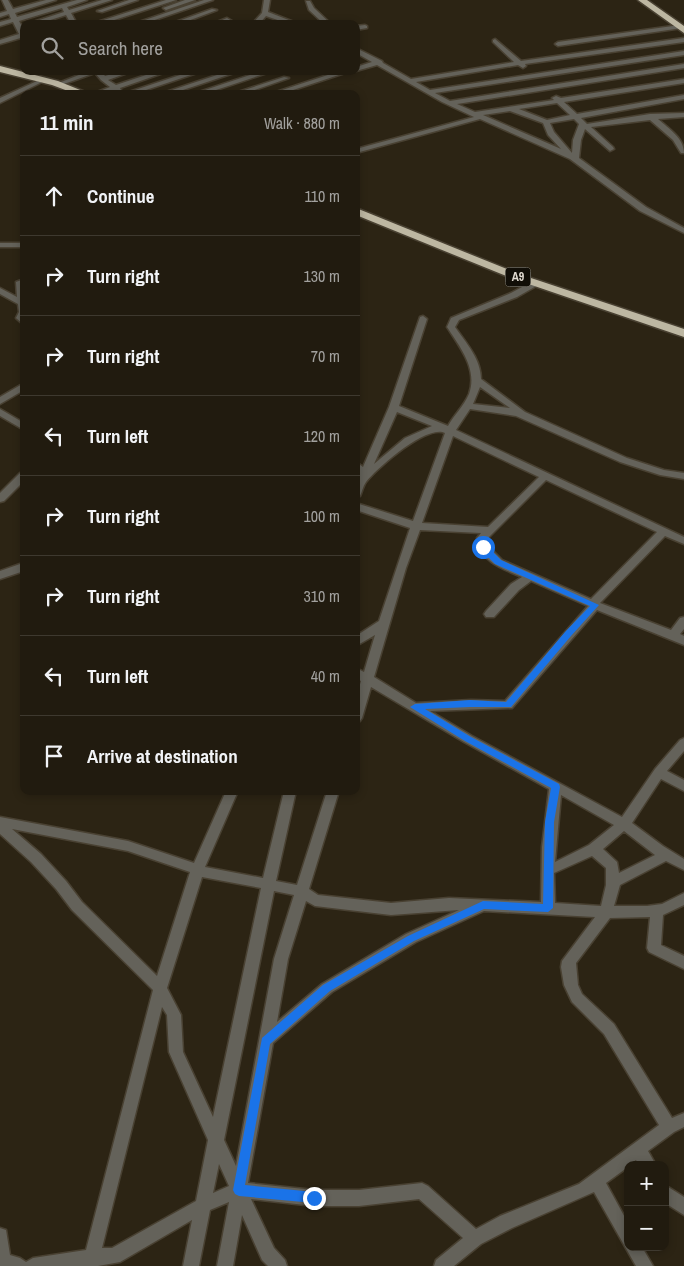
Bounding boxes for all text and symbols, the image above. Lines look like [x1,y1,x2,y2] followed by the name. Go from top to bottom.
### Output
[20,20,360,75] search box
[38,34,66,62] icon: search
[78,35,163,61] text: Search here
[40,108,94,137] text: 11 min
[264,112,340,134] text: Walk · 880 m
[40,182,68,210] icon: ahead
[87,183,155,209] text: Continue
[304,185,340,207] text: 110 m
[40,262,68,290] icon: right
[87,263,159,289] text: Turn right
[304,265,340,287] text: 130 m
[506,268,530,286] road number: A9
[40,342,68,370] icon: right
[87,343,159,369] text: Turn right
[311,345,340,367] text: 70 m
[40,422,68,450] icon: left
[87,423,148,449] text: Turn left
[304,425,340,447] text: 120 m
[40,502,68,530] icon: right
[87,503,159,529] text: Turn right
[304,505,340,527] text: 100 m
[472,536,495,559] route start
[40,582,68,610] icon: right
[87,583,159,609] text: Turn right
[304,585,340,607] text: 310 m
[40,662,68,690] icon: left
[87,663,148,689] text: Turn left
[311,665,340,687] text: 40 m
[40,742,68,770] icon: arrive
[87,743,238,769] text: Arrive at destination
[624,1161,669,1251] map controls
[624,1161,669,1206] button: +
[303,1187,326,1210] route end
[624,1206,669,1251] button: −

